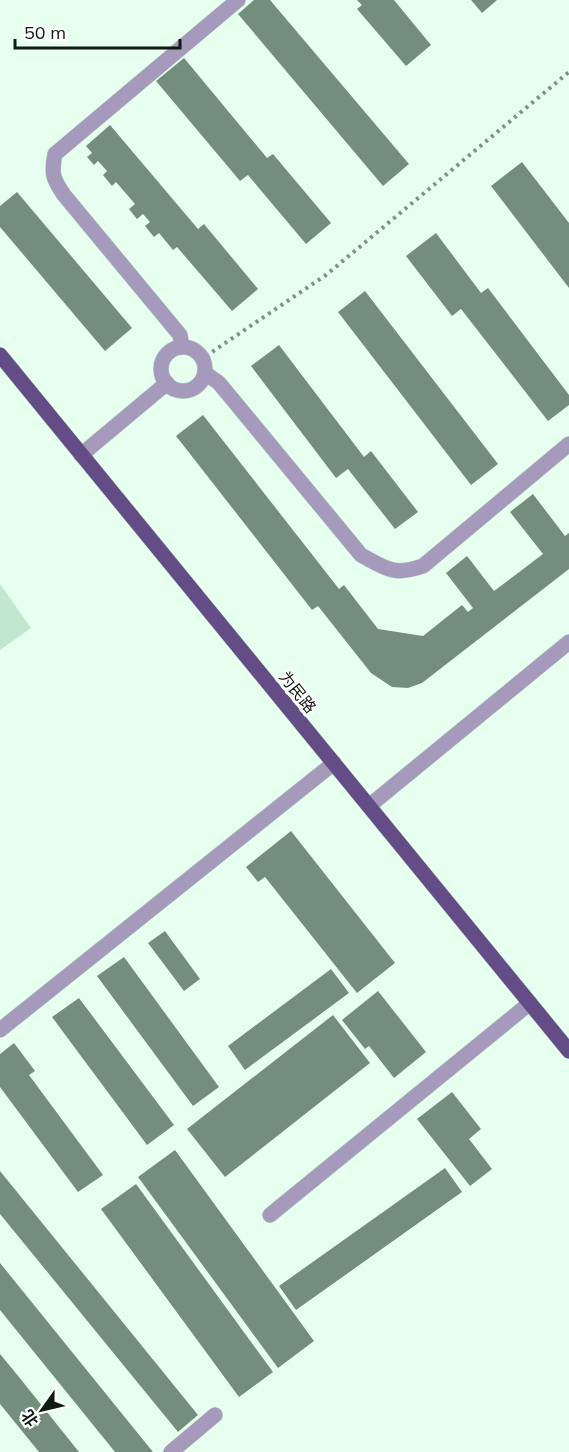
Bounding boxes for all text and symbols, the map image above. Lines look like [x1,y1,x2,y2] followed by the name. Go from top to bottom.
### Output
[15,12,180,50] scale bar
[24,21,66,44] text: 50 m
[275,667,321,717] street label: 为民路
[12,1380,72,1440] north arrow
[17,1406,42,1431] text: 北

